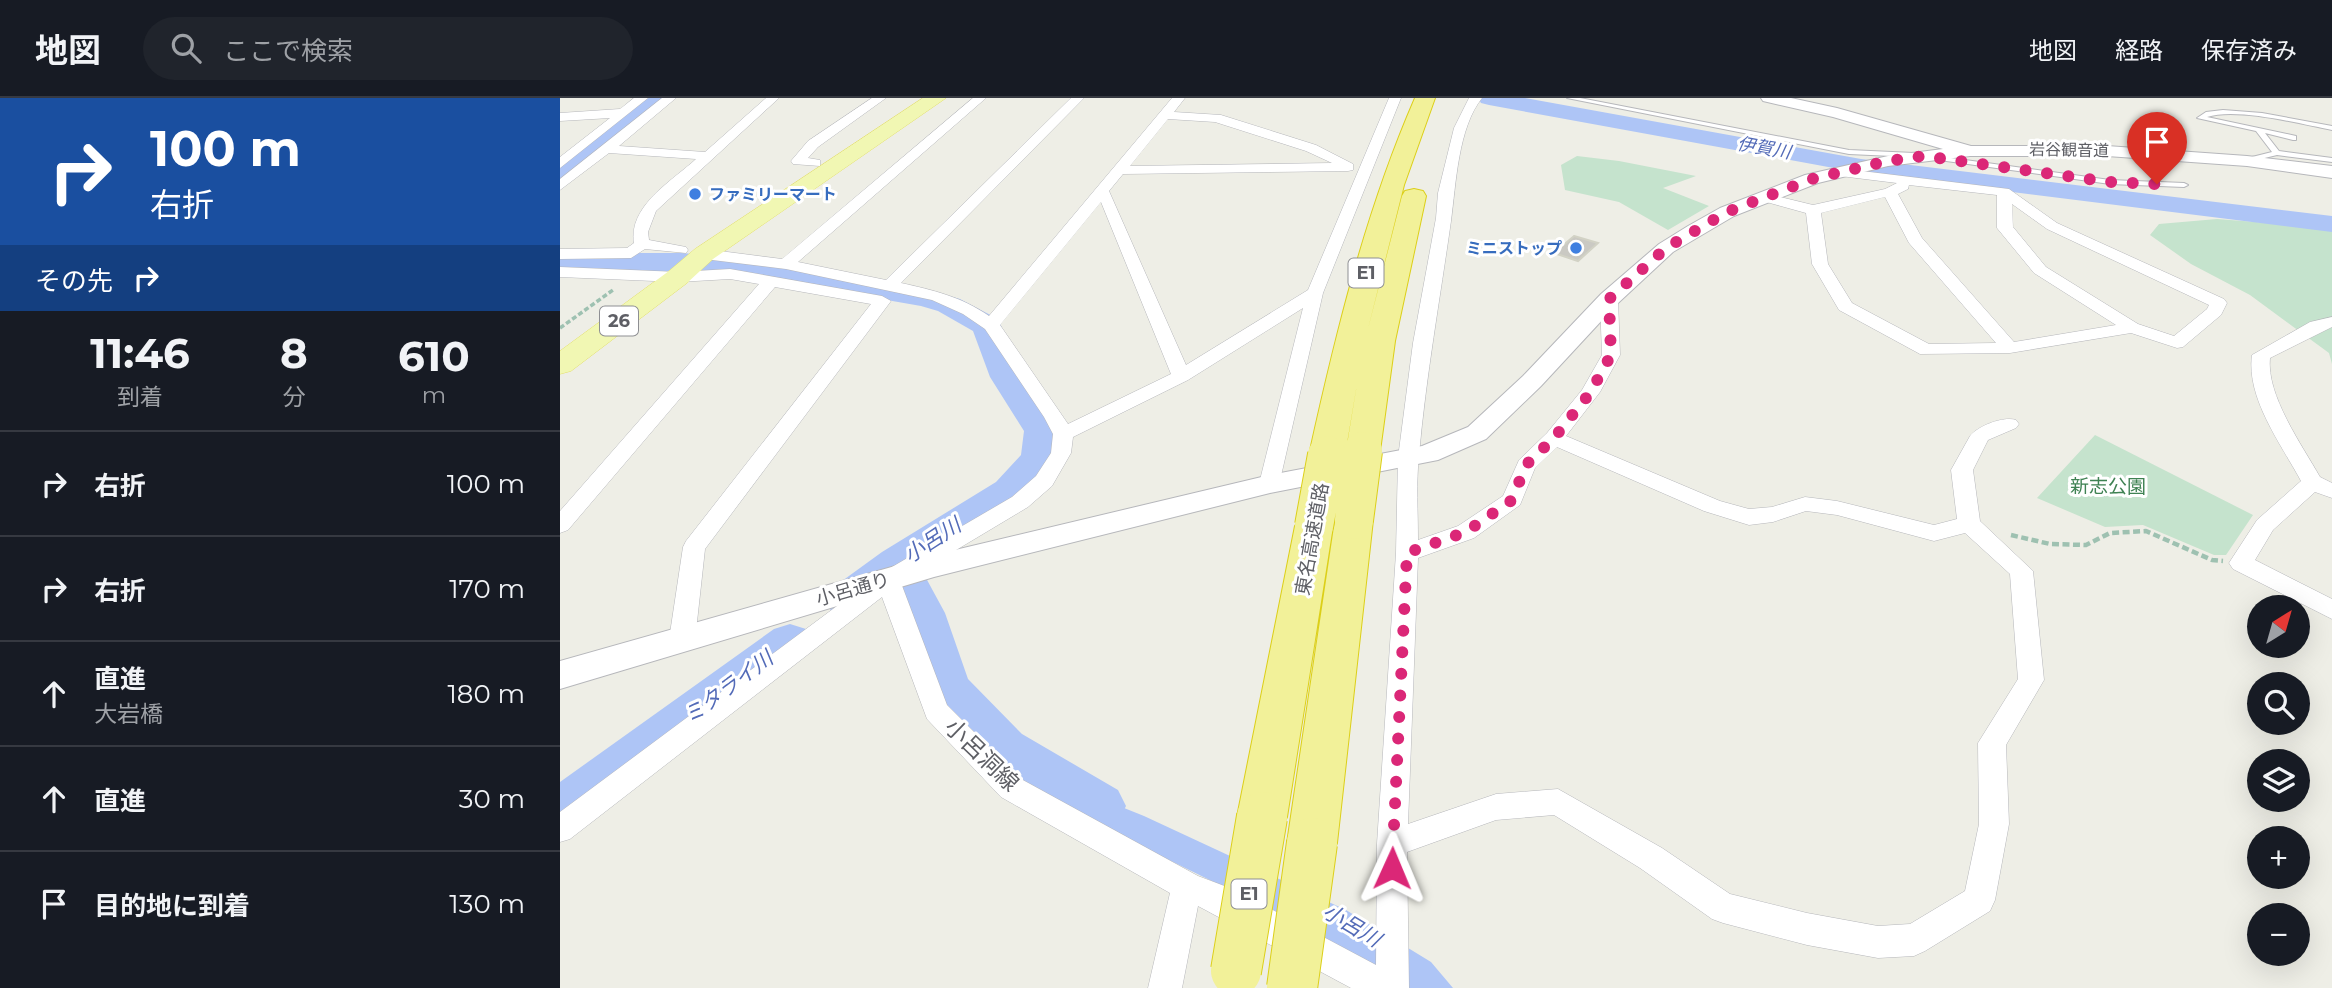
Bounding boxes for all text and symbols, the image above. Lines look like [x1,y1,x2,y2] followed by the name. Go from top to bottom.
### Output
[143,17,633,80] search box
[167,29,205,67] icon: search
[35,30,101,70] text: 地図
[223,35,353,67] text: ここで検索
[2029,36,2077,65] text: 地図
[2115,36,2163,65] text: 経路
[2201,36,2297,65] text: 保存済み
[2127,112,2187,184] pin
[150,119,301,178] text: 100 m
[2138,123,2176,161] icon: arrive
[35,126,126,217] icon: right
[1736,132,1794,164] water label: 伊賀川
[2029,140,2109,160] street label: 岩谷観音道
[150,185,214,224] text: 右折
[709,185,837,204] place label: ファミリーマート
[687,186,703,202] marker: ファミリーマート
[1466,239,1562,258] place label: ミニストップ
[1568,240,1584,256] marker: ミニストップ
[1348,258,1384,288] road number: E1
[127,259,165,297] icon: right
[35,265,113,297] text: その先
[600,306,638,336] road number: 26
[90,327,190,379] text: 11:46
[280,327,308,379] text: 8
[398,330,470,382] text: 610
[422,381,446,409] text: m
[117,383,163,411] text: 到着
[282,383,305,411] text: 分
[35,465,73,503] icon: right
[447,468,525,500] text: 100 m
[94,470,146,502] text: 右折
[2070,475,2146,498] park label: 新志公園
[1291,481,1333,597] street label: 東名高速道路
[899,511,967,568] water label: 小呂川
[813,567,893,611] street label: 小呂通り
[35,570,73,608] icon: right
[449,573,525,605] text: 170 m
[94,575,146,607] text: 右折
[2247,595,2310,658] north arrow
[2247,595,2310,966] map controls
[679,644,779,729] water label: ミタライ川
[94,663,146,695] text: 直進
[2247,672,2310,735] button: search
[35,675,73,713] icon: ahead
[447,678,525,710] text: 180 m
[94,700,163,728] text: 大岩橋
[939,713,1025,797] street label: 小呂洞線
[2247,749,2310,812] button: layers
[35,780,73,818] icon: ahead
[459,783,525,815] text: 30 m
[94,785,146,817] text: 直進
[2247,826,2310,889] button: +
[1355,831,1429,905] position arrow
[1232,880,1266,908] road number: E1
[35,885,73,923] icon: arrive
[449,888,525,920] text: 130 m
[94,890,250,922] text: 目的地に到着
[1319,898,1387,953] water label: 小呂川
[2247,903,2310,966] button: −

